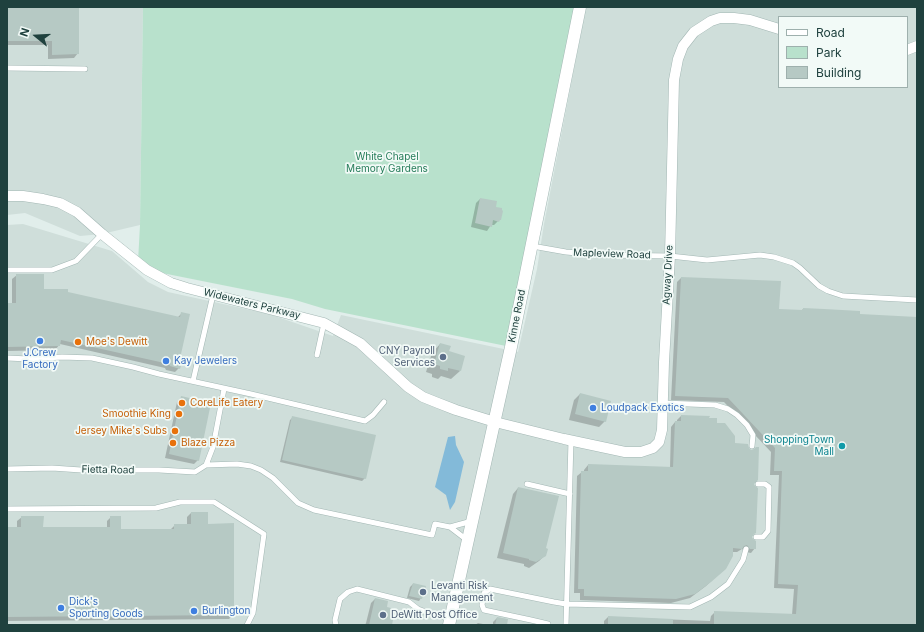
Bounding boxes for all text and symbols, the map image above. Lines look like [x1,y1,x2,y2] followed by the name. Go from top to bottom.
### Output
[16,16,56,56] north arrow
[778,16,908,88] legend
[816,25,845,40] text: Road
[17,26,33,38] text: N
[816,45,842,60] text: Park
[816,65,861,80] text: Building
[346,151,428,174] park label: White Chapel Memory Gardens
[660,245,676,305] street label: Agway Drive
[573,247,651,261] street label: Mapleview Road
[202,286,302,322] street label: Widewaters Parkway
[506,288,528,344] street label: Kinne Road
[35,336,45,346] marker: J.Crew Factory
[86,336,148,348] place label: Moe's Dewitt
[73,337,83,347] marker: Moe's Dewitt
[379,345,435,368] place label: CNY Payroll Services
[22,347,58,370] place label: J.Crew Factory
[438,352,448,362] marker: CNY Payroll Services
[174,355,237,367] place label: Kay Jewelers
[161,356,171,366] marker: Kay Jewelers
[190,397,263,409] place label: CoreLife Eatery
[177,398,187,408] marker: CoreLife Eatery
[601,402,684,414] place label: Loudpack Exotics
[588,403,598,413] marker: Loudpack Exotics
[102,408,171,420] place label: Smoothie King
[174,409,184,419] marker: Smoothie King
[75,425,167,437] place label: Jersey Mike's Subs
[170,426,180,436] marker: Jersey Mike's Subs
[764,434,834,458] place label: ShoppingTown Mall
[181,437,235,449] place label: Blaze Pizza
[168,438,178,448] marker: Blaze Pizza
[837,441,847,451] marker: ShoppingTown Mall
[81,464,135,476] street label: Fietta Road
[431,580,493,604] place label: Levanti Risk Management
[418,587,428,597] marker: Levanti Risk Management
[69,596,143,620] place label: Dick's Sporting Goods
[56,603,66,613] marker: Dick's Sporting Goods
[202,605,250,617] place label: Burlington
[189,606,199,616] marker: Burlington
[391,609,477,621] place label: DeWitt Post Office
[378,610,388,620] marker: DeWitt Post Office

